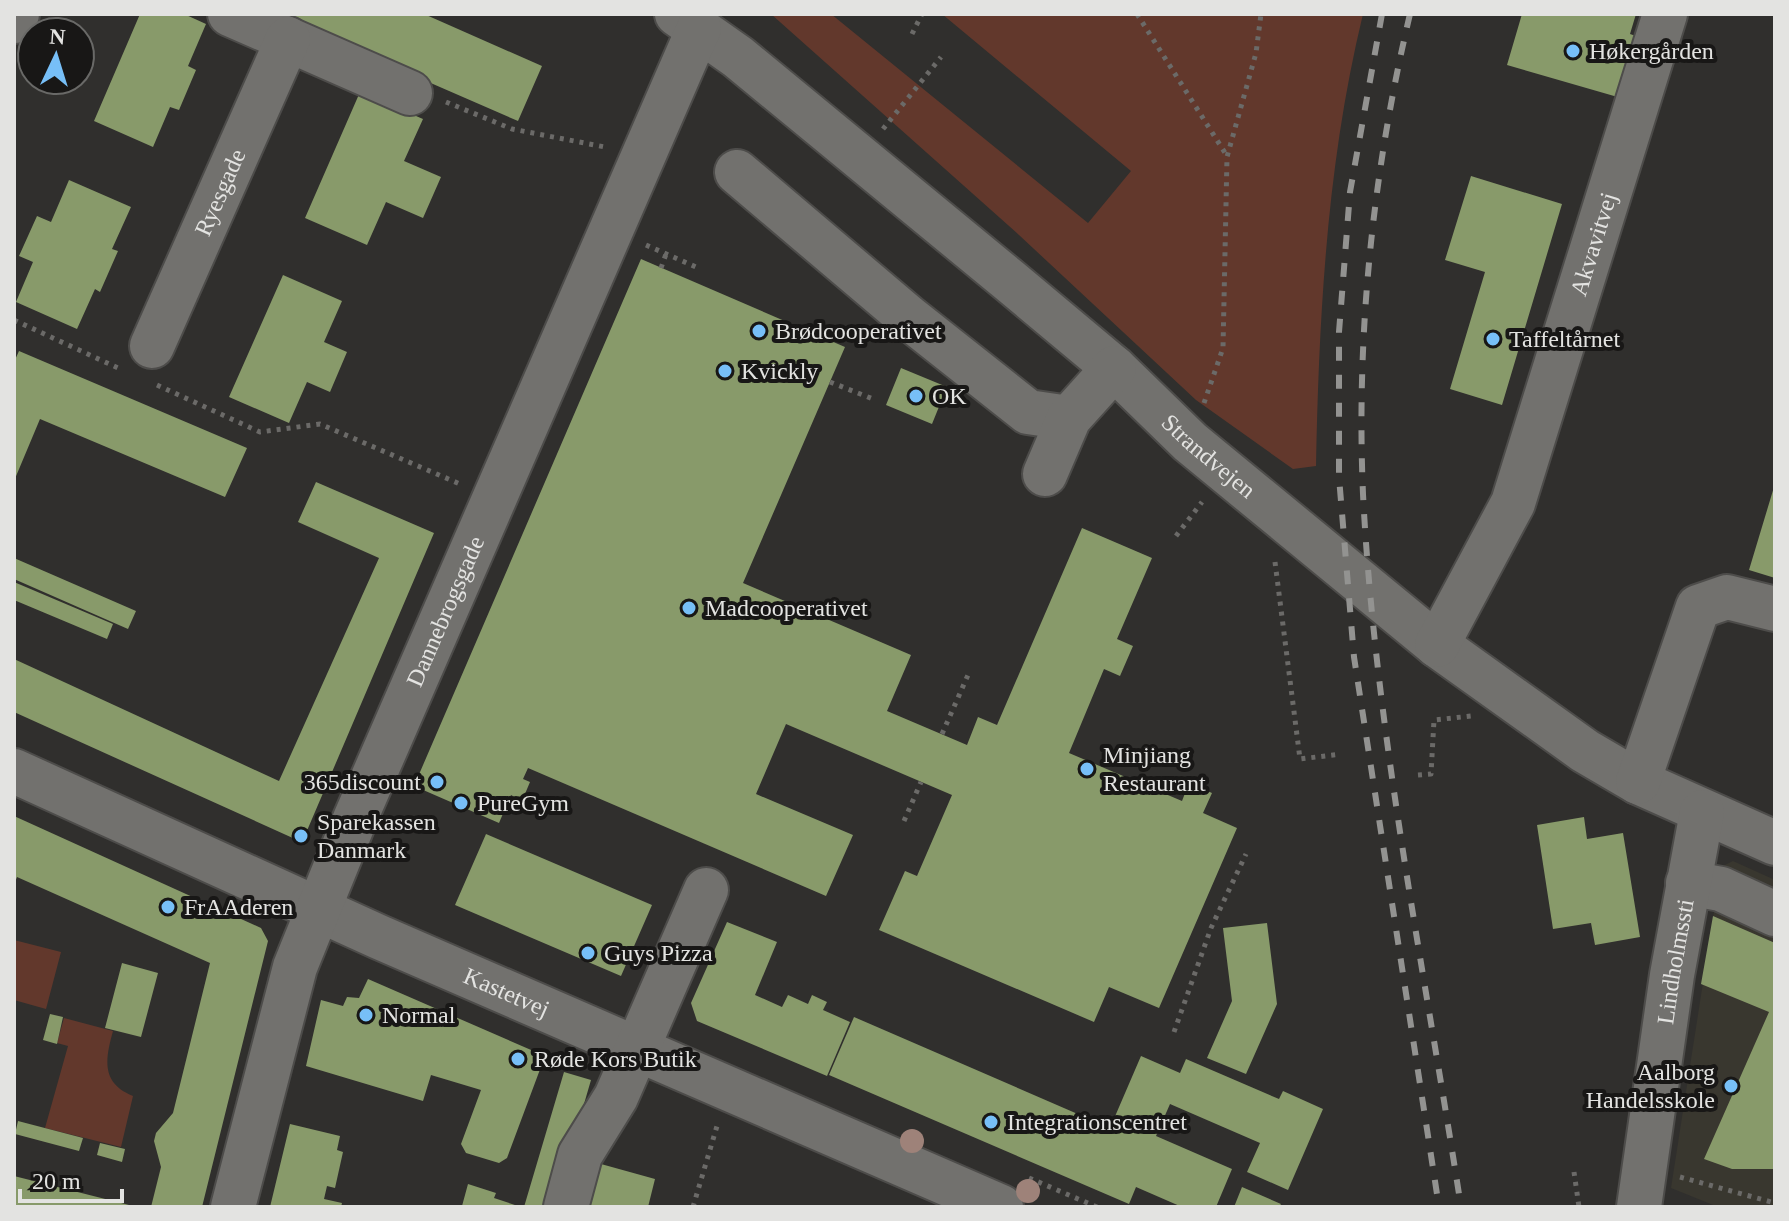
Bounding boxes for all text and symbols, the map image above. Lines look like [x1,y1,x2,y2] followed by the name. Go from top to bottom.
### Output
[16,16,96,96] north arrow
[49,24,66,50] text: N
[1589,38,1714,64] place label: Høkergården
[1564,42,1582,60] marker: Høkergården
[189,145,251,240] street label: Ryesgade
[1565,189,1622,299] street label: Akvavitvej
[775,318,942,344] place label: Brødcooperativet
[750,322,768,340] marker: Brødcooperativet
[1509,326,1620,352] place label: Taffeltårnet
[1484,330,1502,348] marker: Taffeltårnet
[741,358,818,384] place label: Kvickly
[716,362,734,380] marker: Kvickly
[932,383,967,409] place label: OK
[907,387,925,405] marker: OK
[1157,409,1261,503] street label: Strandvejen
[401,532,489,691] street label: Dannebrogsgade
[705,595,868,621] place label: Madcooperativet
[680,599,698,617] marker: Madcooperativet
[1103,742,1206,796] place label: Minjiang Restaurant
[1078,760,1096,778] marker: Minjiang Restaurant
[304,769,421,795] place label: 365discount
[428,773,446,791] marker: 365discount
[477,790,569,816] place label: PureGym
[452,794,470,812] marker: PureGym
[317,809,436,863] place label: Sparekassen Danmark
[292,827,310,845] marker: Sparekassen Danmark
[184,894,293,920] place label: FrAAderen
[1652,897,1699,1026] street label: Lindholmssti
[159,898,177,916] marker: FrAAderen
[604,940,713,966] place label: Guys Pizza
[579,944,597,962] marker: Guys Pizza
[460,962,553,1022] street label: Kastetvej
[382,1002,456,1028] place label: Normal
[357,1006,375,1024] marker: Normal
[534,1046,697,1072] place label: Røde Kors Butik
[509,1050,527,1068] marker: Røde Kors Butik
[1586,1059,1715,1113] place label: Aalborg Handelsskole
[1722,1077,1740,1095] marker: Aalborg Handelsskole
[1007,1109,1187,1135] place label: Integrationscentret
[982,1113,1000,1131] marker: Integrationscentret
[20,1153,122,1203] scale bar
[32,1168,81,1194] text: 20 m

